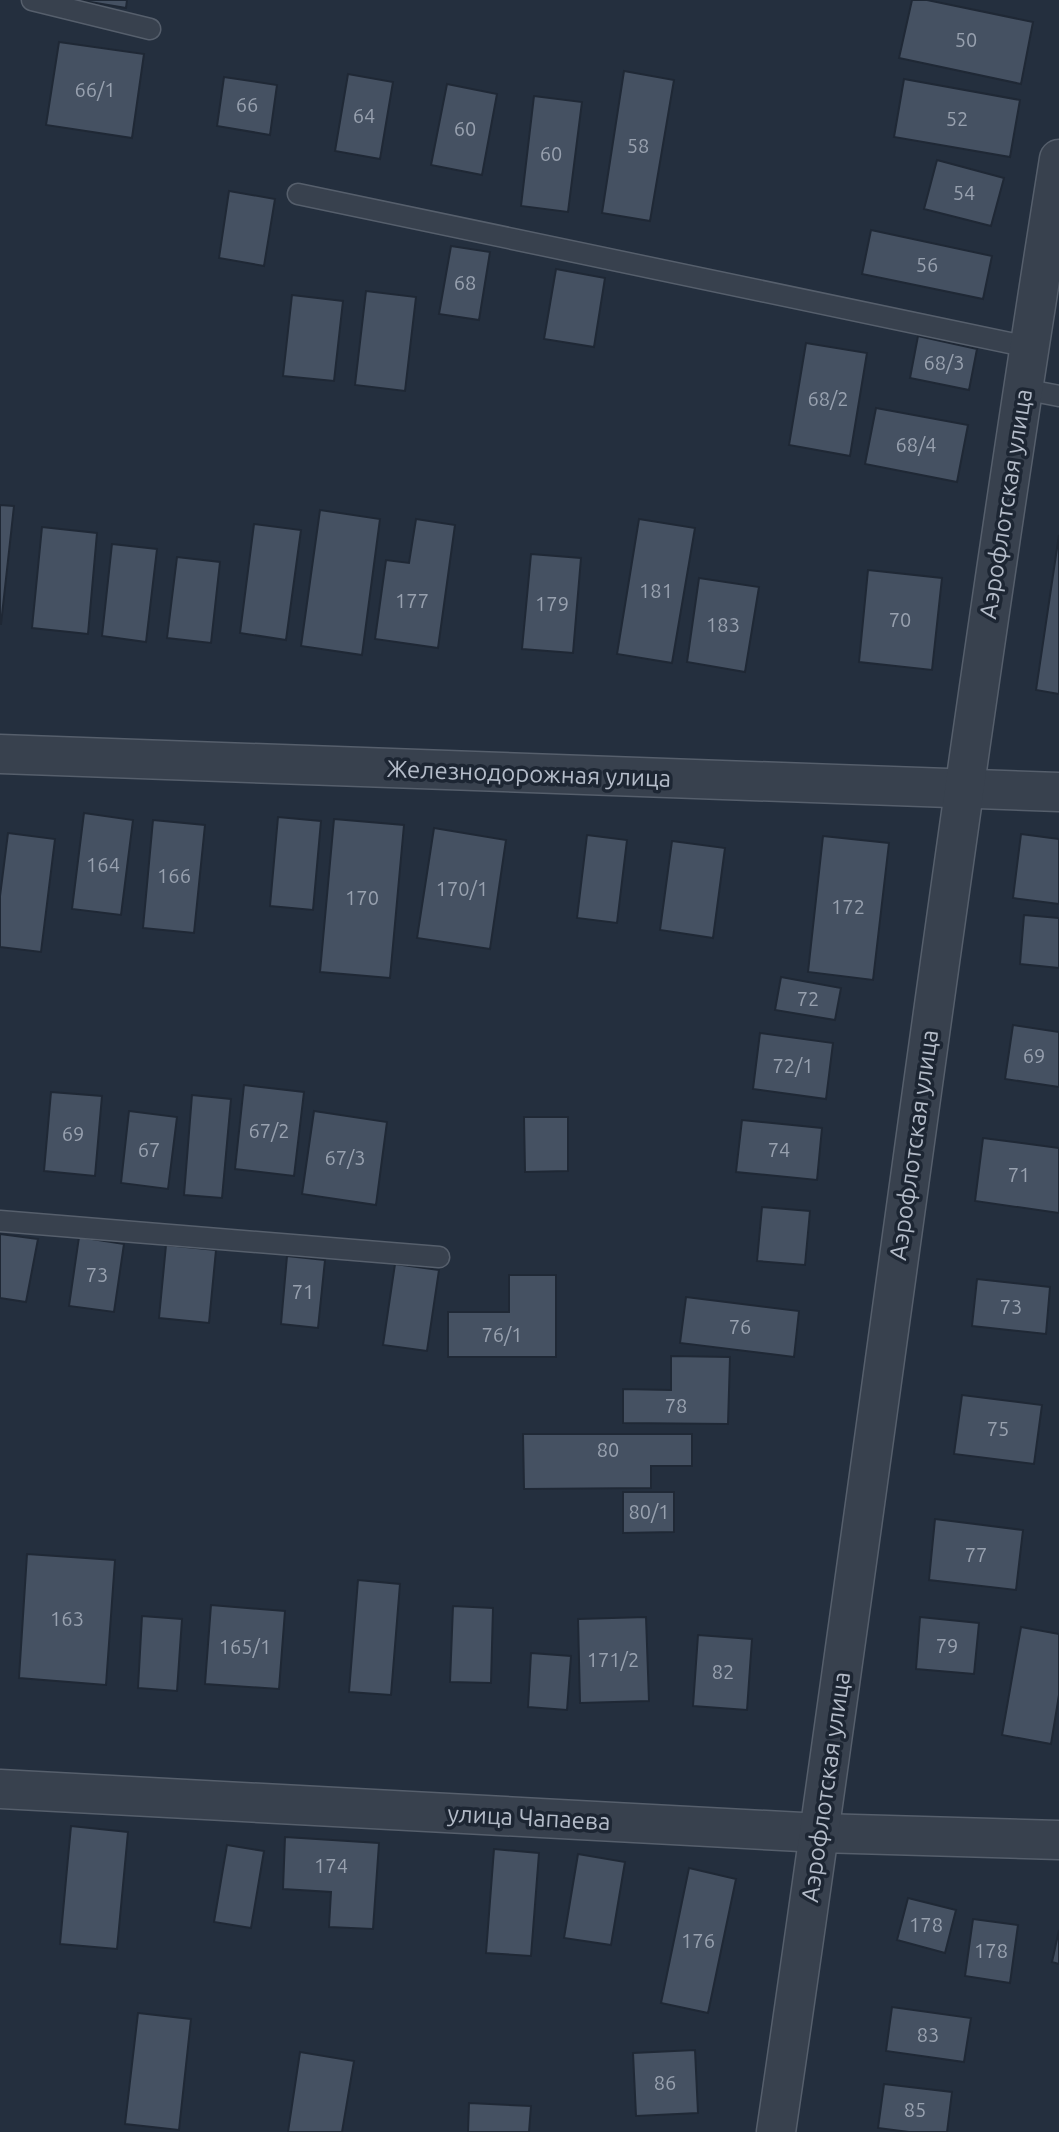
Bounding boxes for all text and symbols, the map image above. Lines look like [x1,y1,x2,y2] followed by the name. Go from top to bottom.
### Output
[955,28,977,51] house number: 50
[74,78,116,101] house number: 66/1
[236,93,258,116] house number: 66
[353,104,375,127] house number: 64
[946,107,968,130] house number: 52
[454,117,476,140] house number: 60
[627,134,649,157] house number: 58
[540,142,562,165] house number: 60
[953,181,975,204] house number: 54
[916,253,938,276] house number: 56
[454,271,476,294] house number: 68
[923,351,965,374] house number: 68/3
[807,387,849,410] house number: 68/2
[974,387,1037,621] street label: Аэрофлотская улица
[895,433,937,456] house number: 68/4
[639,579,673,602] house number: 181
[395,589,429,612] house number: 177
[535,592,569,615] house number: 179
[889,608,911,631] house number: 70
[706,613,740,636] house number: 183
[386,755,672,792] street label: Железнодорожная улица
[86,853,120,876] house number: 164
[157,864,191,887] house number: 166
[436,877,488,900] house number: 170/1
[345,886,379,909] house number: 170
[831,895,865,918] house number: 172
[797,987,819,1010] house number: 72
[884,1028,943,1262] street label: Аэрофлотская улица
[1023,1044,1045,1067] house number: 69
[772,1054,814,1077] house number: 72/1
[248,1119,290,1142] house number: 67/2
[62,1122,84,1145] house number: 69
[138,1138,160,1161] house number: 67
[768,1138,790,1161] house number: 74
[324,1146,366,1169] house number: 67/3
[1008,1163,1030,1186] house number: 71
[86,1263,108,1286] house number: 73
[292,1280,314,1303] house number: 71
[1000,1295,1022,1318] house number: 73
[729,1315,751,1338] house number: 76
[481,1323,523,1346] house number: 76/1
[665,1394,687,1417] house number: 78
[987,1417,1009,1440] house number: 75
[597,1438,619,1461] house number: 80
[628,1500,670,1523] house number: 80/1
[965,1543,987,1566] house number: 77
[50,1607,84,1630] house number: 163
[936,1634,958,1657] house number: 79
[219,1635,271,1658] house number: 165/1
[587,1648,639,1671] house number: 171/2
[712,1660,734,1683] house number: 82
[796,1670,855,1904] street label: Аэрофлотская улица
[447,1800,611,1835] street label: улица Чапаева
[314,1854,348,1877] house number: 174
[909,1913,943,1936] house number: 178
[681,1929,715,1952] house number: 176
[974,1939,1008,1962] house number: 178
[917,2023,939,2046] house number: 83
[654,2071,676,2094] house number: 86
[904,2098,926,2121] house number: 85

